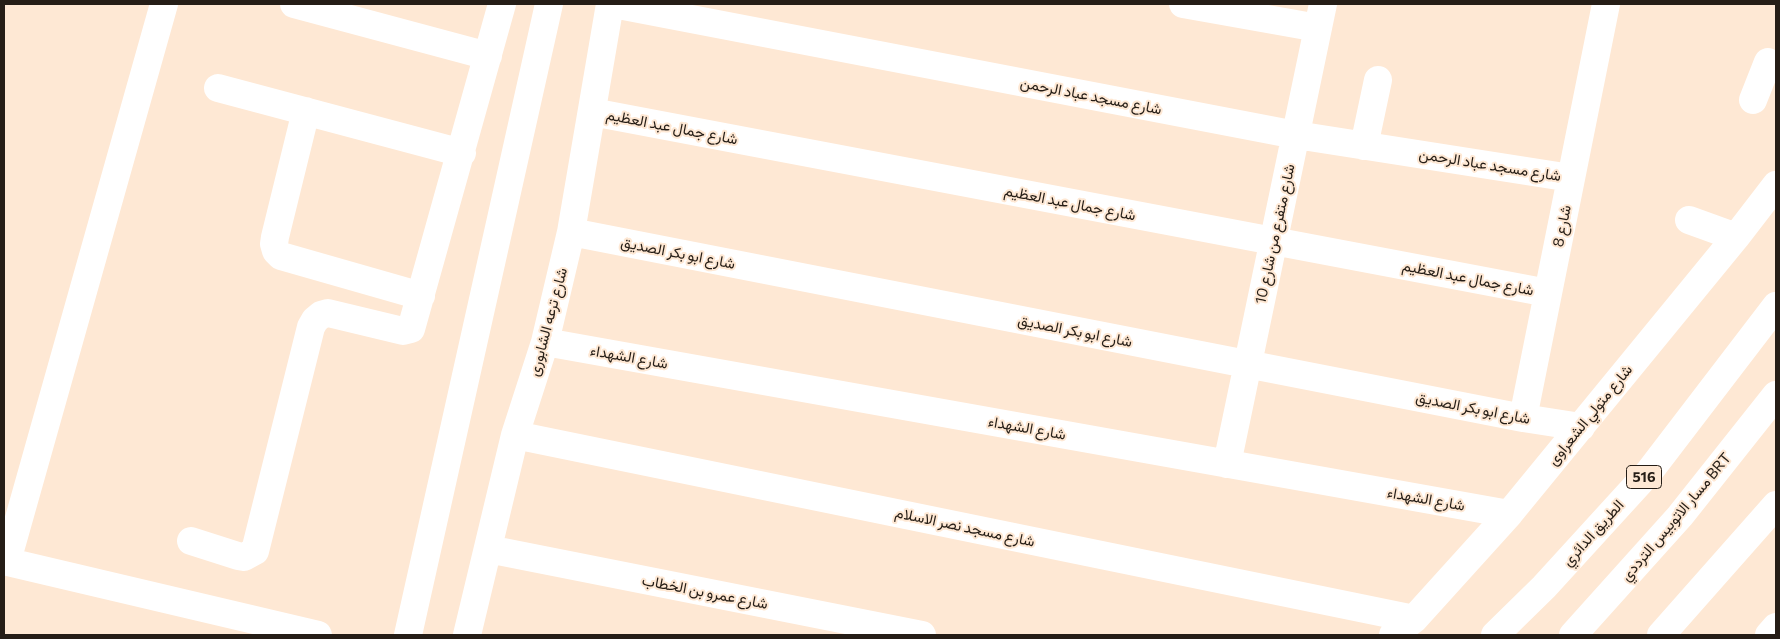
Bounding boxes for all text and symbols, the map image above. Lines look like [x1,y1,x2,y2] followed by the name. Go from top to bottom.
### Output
[1019,73,1163,119] street label: شارع مسجد عباد الرحمن
[605,105,739,149] street label: شارع جمال عبد العظيم
[1418,145,1562,185] street label: شارع مسجد عباد الرحمن
[1251,162,1299,306] street label: شارع متفرع من شارع 10
[1003,181,1137,225] street label: شارع جمال عبد العظيم
[1549,204,1575,248] street label: شارع 8
[619,233,737,273] street label: شارع ابو بكر الصديق
[1401,256,1535,300] street label: شارع جمال عبد العظيم
[525,266,571,378] street label: شارع ترعه الشابورى
[1016,311,1134,351] street label: شارع ابو بكر الصديق
[589,341,669,373] street label: شارع الشهداء
[1544,361,1636,469] street label: شارع متولي الشعراوى
[1414,388,1532,428] street label: شارع ابو بكر الصديق
[987,412,1067,444] street label: شارع الشهداء
[1617,449,1735,585] street label: مسار الاتوبيس الترددي BRT
[1626,466,1662,488] road number: 516
[1386,483,1466,515] street label: شارع الشهداء
[1559,496,1627,570] street label: الطريق الدائري
[893,503,1037,551] street label: شارع مسجد نصر الاسلام
[641,571,769,613] street label: شارع عمرو بن الخطاب

